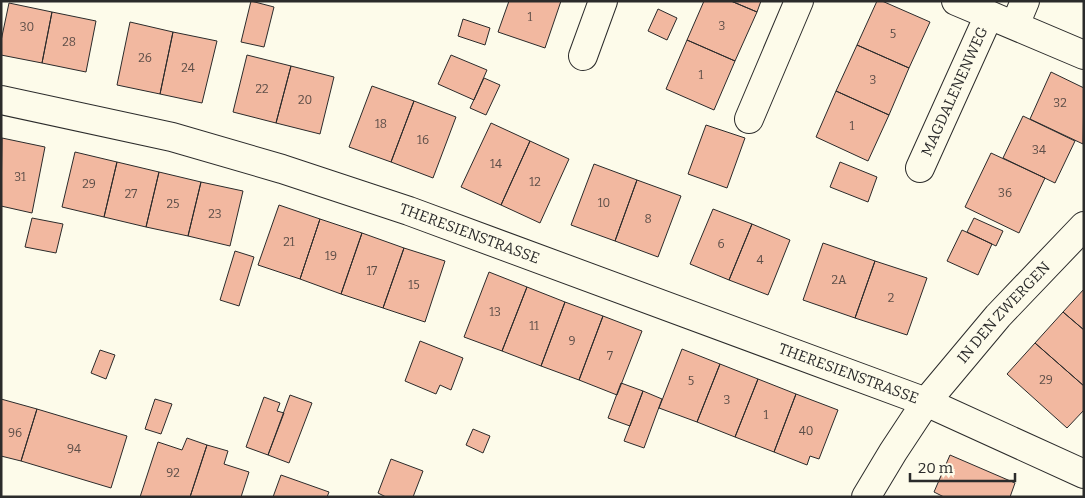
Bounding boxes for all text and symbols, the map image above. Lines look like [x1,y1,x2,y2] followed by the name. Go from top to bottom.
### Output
[528,10,533,24] house number: 1
[719,19,726,33] house number: 3
[20,20,34,34] house number: 30
[918,24,992,159] street label: MAGDALENENWEG
[890,27,896,41] house number: 5
[62,35,76,49] house number: 28
[138,51,152,65] house number: 26
[181,61,195,75] house number: 24
[699,68,704,82] house number: 1
[870,73,877,87] house number: 3
[255,82,269,96] house number: 22
[298,93,312,107] house number: 20
[1053,96,1067,110] house number: 32
[375,117,387,131] house number: 18
[850,119,855,133] house number: 1
[417,133,429,147] house number: 16
[1032,143,1046,157] house number: 34
[490,157,502,171] house number: 14
[14,170,26,184] house number: 31
[529,175,541,189] house number: 12
[82,177,96,191] house number: 29
[998,186,1012,200] house number: 36
[125,187,137,201] house number: 27
[598,196,610,210] house number: 10
[167,197,179,211] house number: 25
[397,200,542,268] street label: THERESIENSTRASSE
[208,207,222,221] house number: 23
[644,212,652,226] house number: 8
[283,235,295,249] house number: 21
[717,237,725,251] house number: 6
[325,249,337,263] house number: 19
[756,253,764,267] house number: 4
[953,258,1054,367] street label: IN DEN ZWERGEN
[367,264,377,278] house number: 17
[831,273,847,287] house number: 2A
[408,278,420,292] house number: 15
[888,291,894,305] house number: 2
[489,305,501,319] house number: 13
[529,319,539,333] house number: 11
[568,334,576,348] house number: 9
[776,339,921,408] street label: THERESIENSTRASSE
[607,349,613,363] house number: 7
[1039,373,1053,387] house number: 29
[688,374,694,388] house number: 5
[724,393,731,407] house number: 3
[764,408,769,422] house number: 1
[799,424,813,438] house number: 40
[8,426,22,440] house number: 96
[67,442,81,456] house number: 94
[910,450,1015,482] scale bar
[918,459,954,477] text: 20 m
[166,466,180,480] house number: 92

